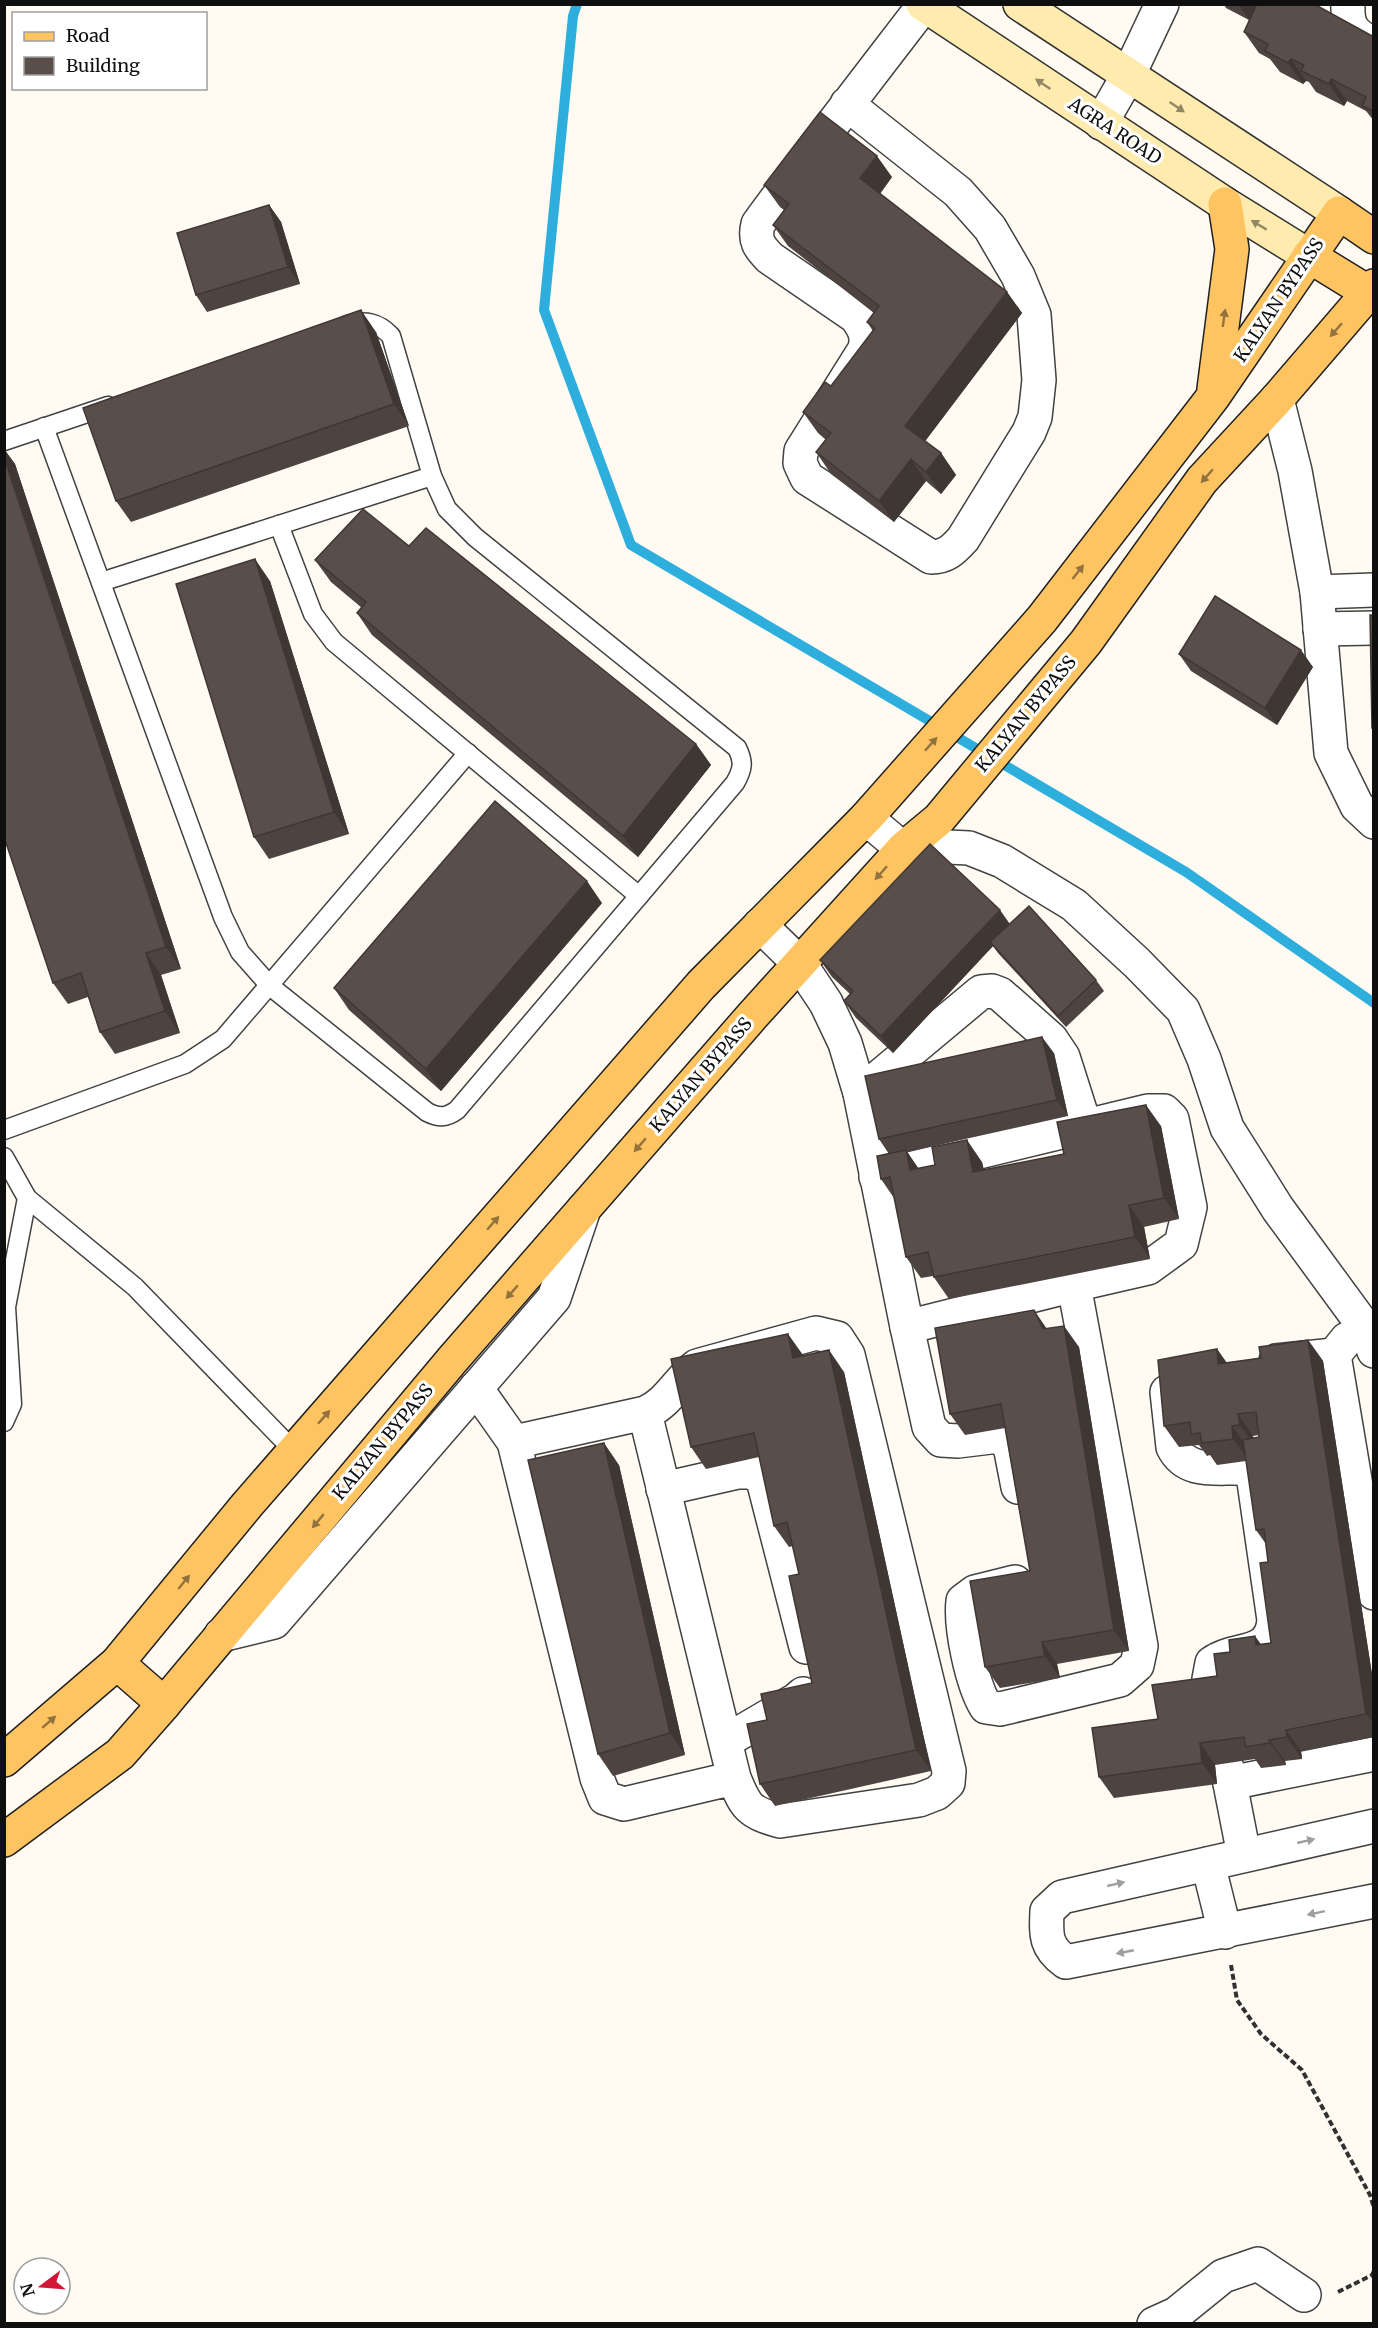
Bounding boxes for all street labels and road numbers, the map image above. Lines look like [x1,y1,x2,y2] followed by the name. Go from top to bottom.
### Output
[1064,91,1166,169] street label: AGRA ROAD
[1229,233,1329,366] street label: KALYAN BYPASS
[970,651,1081,777] street label: KALYAN BYPASS
[644,1012,757,1137] street label: KALYAN BYPASS
[327,1379,438,1505] street label: KALYAN BYPASS

